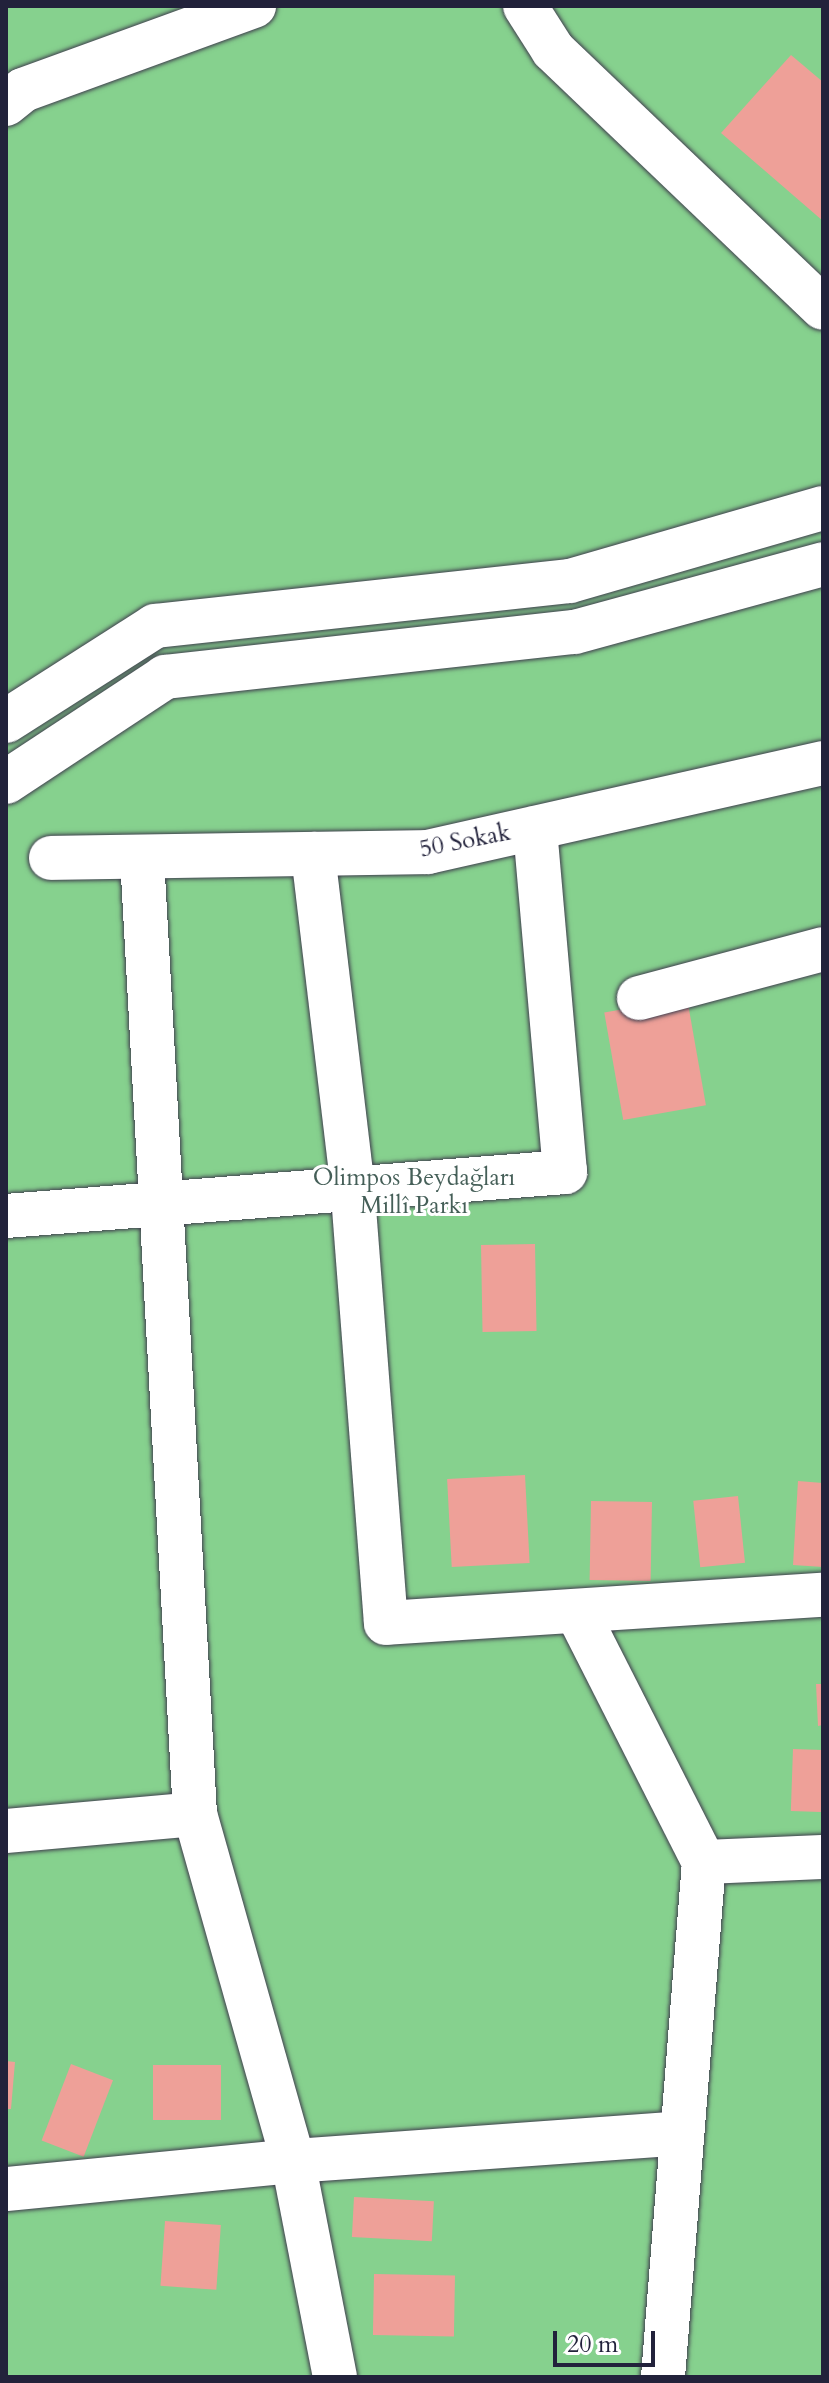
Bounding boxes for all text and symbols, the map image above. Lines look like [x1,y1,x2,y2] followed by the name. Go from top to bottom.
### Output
[417,818,513,864] street label: 50 Sokak
[313,1164,515,1220] park label: Olimpos Beydağları Millî Parkı
[557,2315,659,2365] scale bar
[567,2328,618,2361] text: 20 m

